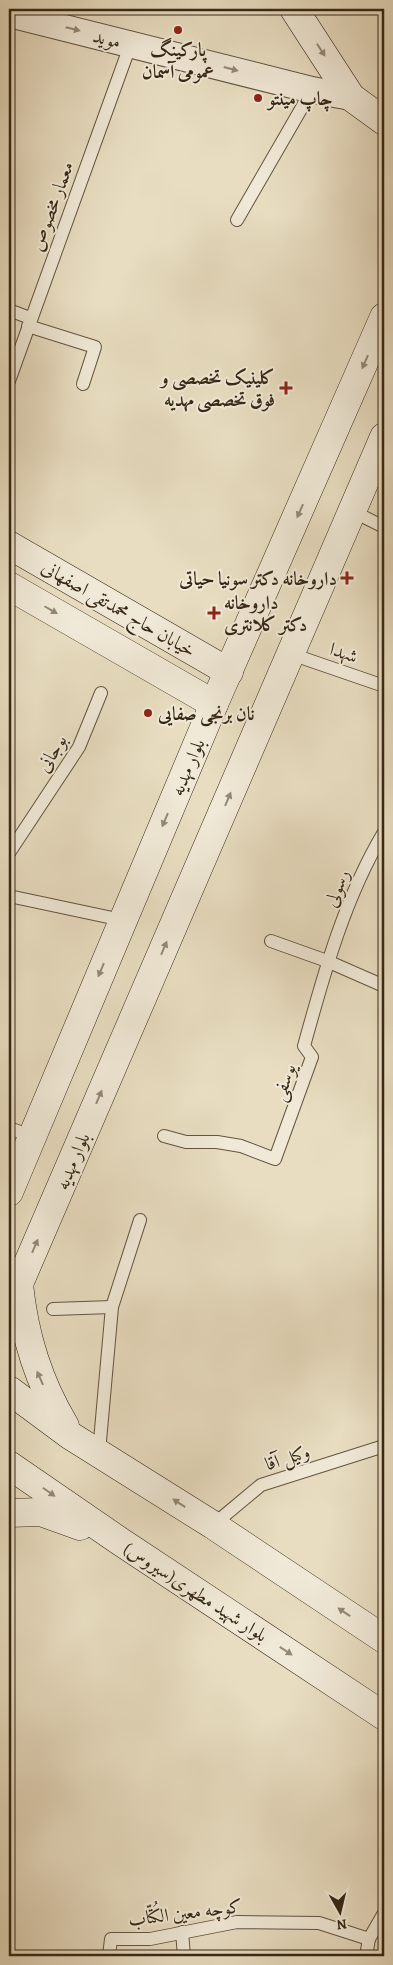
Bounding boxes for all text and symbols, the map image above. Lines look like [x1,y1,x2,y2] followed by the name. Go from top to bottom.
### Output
[90,23,123,55] street label: موید
[172,24,184,36] marker: پارکینگ عمومی آسمان
[66,25,81,33] one-way arrow
[142,37,214,85] place label: پارکینگ عمومی آسمان
[316,43,325,56] one-way arrow
[223,65,238,73] one-way arrow
[266,86,333,112] place label: چاپ مینتو
[252,92,264,104] marker: چاپ مینتو
[24,158,80,255] street label: معمار مخصوص
[360,355,368,369] one-way arrow
[159,365,275,413] place label: کلینیک تخصصی و فوق تخصصی مهدیه
[279,381,293,395] marker: کلینیک تخصصی و فوق تخصصی مهدیه
[295,504,303,518] one-way arrow
[35,554,200,667] street label: خیابان حاج محمدتقی اصفهانی
[178,566,337,592] place label: داروخانه دکتر سونیا حیاتی
[341,572,353,584] marker: داروخانه دکتر سونیا حیاتی
[224,590,307,638] place label: داروخانه دکتر کلانتری
[44,606,57,615] one-way arrow
[208,607,220,619] marker: داروخانه دکتر کلانتری
[326,636,361,670] street label: شهدا
[157,701,255,727] place label: نان برنجی صفایی
[142,707,154,719] marker: نان برنجی صفایی
[30,730,73,777] street label: بوجانی
[164,735,212,800] street label: بلوار مهدیه
[225,792,233,806] one-way arrow
[160,813,168,827] one-way arrow
[318,866,356,911] street label: رسولی
[160,941,168,955] one-way arrow
[97,963,105,977] one-way arrow
[265,1059,303,1105] street label: یوسفی
[96,1090,104,1104] one-way arrow
[49,1129,97,1194] street label: بلوار مهدیه
[31,1239,39,1253] one-way arrow
[36,1371,44,1385] one-way arrow
[262,1439,313,1477] street label: وکیل آقا
[42,1487,56,1497] one-way arrow
[172,1498,185,1508] one-way arrow
[118,1535,273,1648] street label: بلوار شهید مطهری(سیروس)
[337,1607,350,1616] one-way arrow
[279,1646,292,1656] one-way arrow
[316,1888,366,1938] north arrow
[126,1890,244,1933] street label: کوچه معین الکُتّاب
[335,1914,348,1934] text: N

